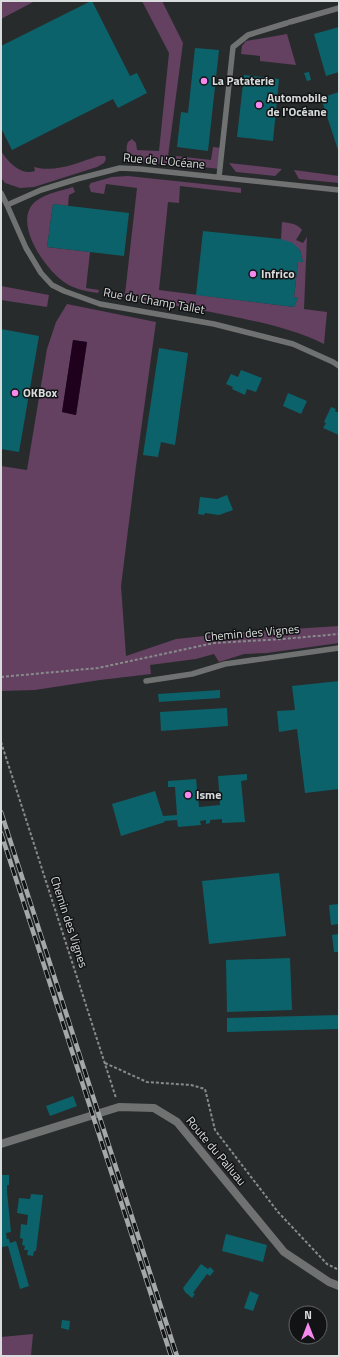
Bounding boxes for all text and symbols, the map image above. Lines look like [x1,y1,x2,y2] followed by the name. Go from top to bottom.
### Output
[212,71,274,90] place label: La Pataterie
[199,76,209,86] marker: La Pataterie
[267,88,327,121] place label: Automobile de l'Océane
[254,100,264,110] marker: Automobile de l'Océane
[122,147,206,174] street label: Rue de L'Océane
[261,264,295,283] place label: Infrico
[248,269,258,279] marker: Infrico
[102,282,207,319] street label: Rue du Champ Tallet
[23,383,58,402] place label: OKBox
[10,388,20,398] marker: OKBox
[204,619,301,646] street label: Chemin des Vignes
[196,785,221,804] place label: Isme
[183,790,193,800] marker: Isme
[46,874,93,970] street label: Chemin des Vignes
[182,1112,251,1190] street label: Route du Palluau
[288,1305,328,1345] north arrow
[304,1307,312,1323] text: N

